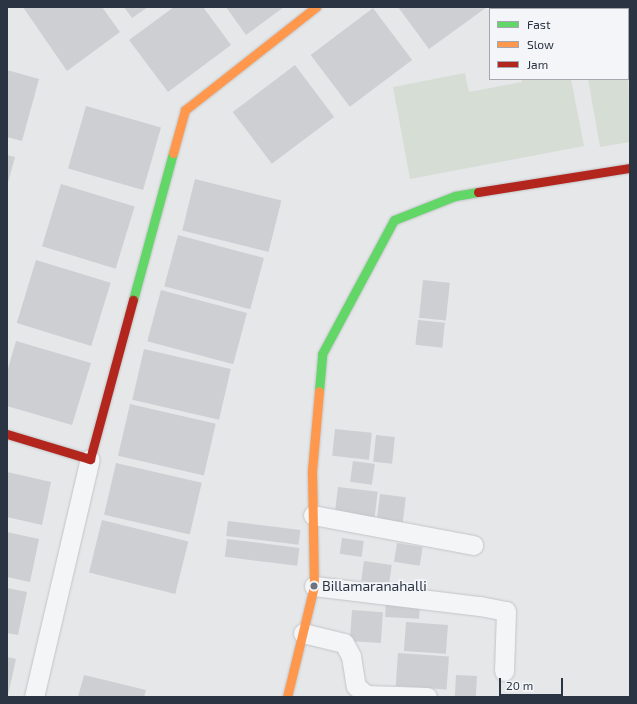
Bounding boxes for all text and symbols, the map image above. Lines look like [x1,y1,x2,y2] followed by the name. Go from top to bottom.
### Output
[489,8,629,80] legend
[527,17,550,31] text: Fast
[527,37,554,51] text: Slow
[527,57,548,71] text: Jam
[322,578,427,594] place label: Billamaranahalli
[309,581,319,591] marker: Billamaranahalli
[501,670,565,696] scale bar
[506,678,533,692] text: 20 m

